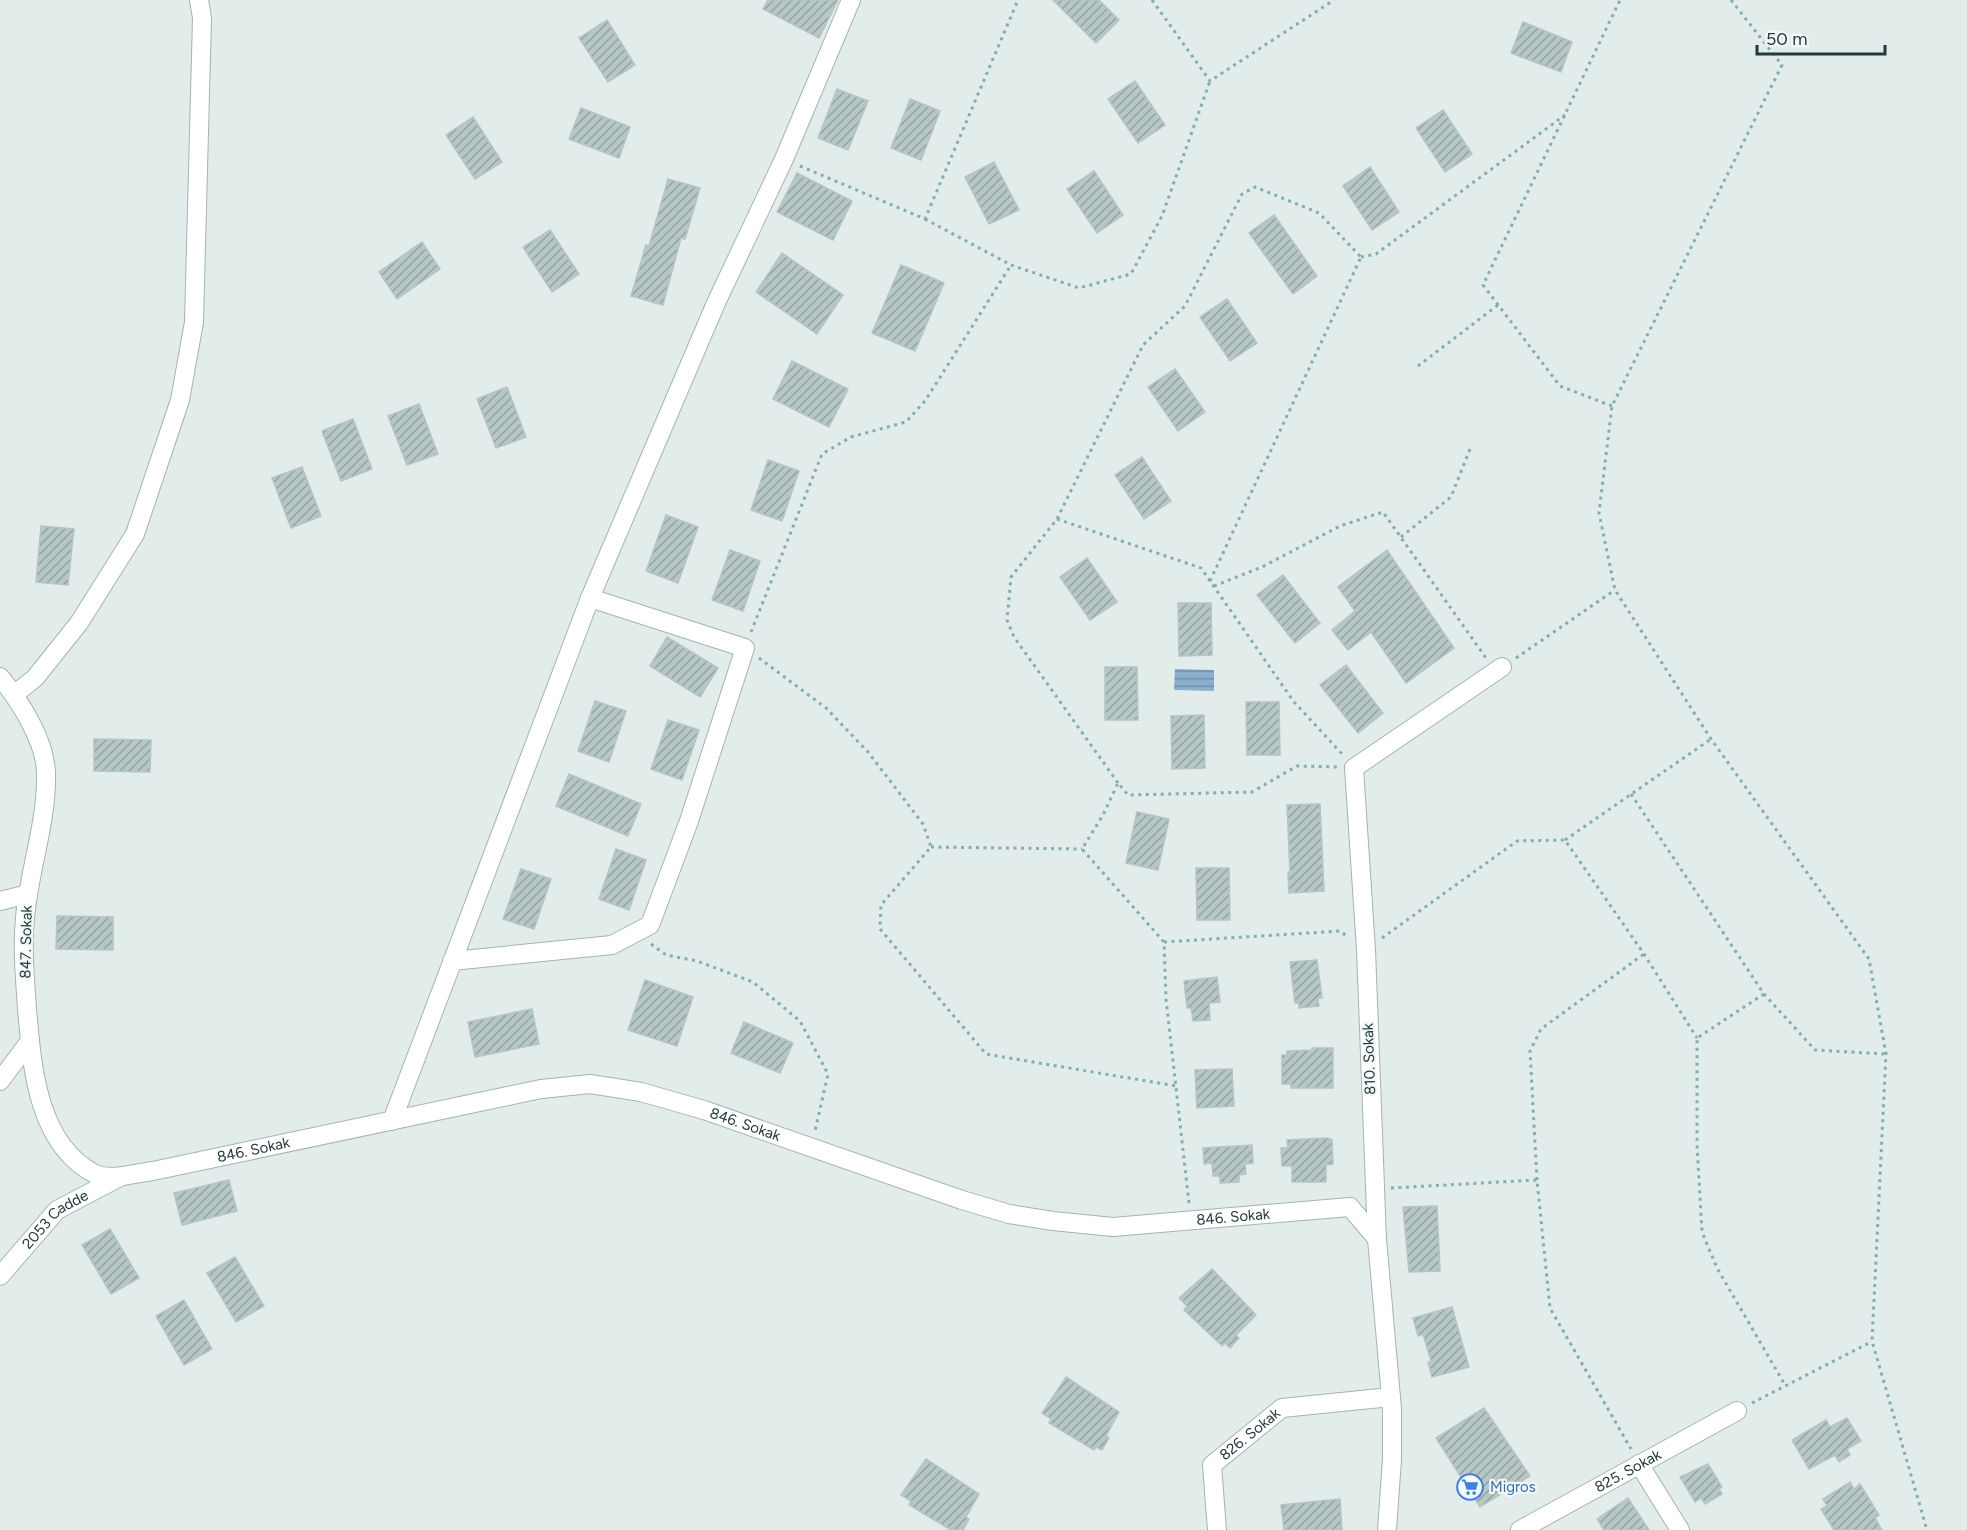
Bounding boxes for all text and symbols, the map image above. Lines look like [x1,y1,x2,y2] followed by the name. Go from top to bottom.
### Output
[1757,18,1884,56] scale bar
[1766,28,1808,50] text: 50 m
[16,904,36,979] street label: 847. Sokak
[1359,1022,1379,1095] street label: 810. Sokak
[707,1104,784,1145] street label: 846. Sokak
[215,1133,292,1166] street label: 846. Sokak
[18,1186,91,1253] street label: 2053 Cadde
[1196,1205,1271,1229] street label: 846. Sokak
[1216,1404,1284,1464] street label: 826. Sokak
[1591,1445,1665,1496] street label: 825. Sokak
[1455,1472,1485,1502] supermarket icon: Migros
[1490,1478,1536,1496] place label: Migros

